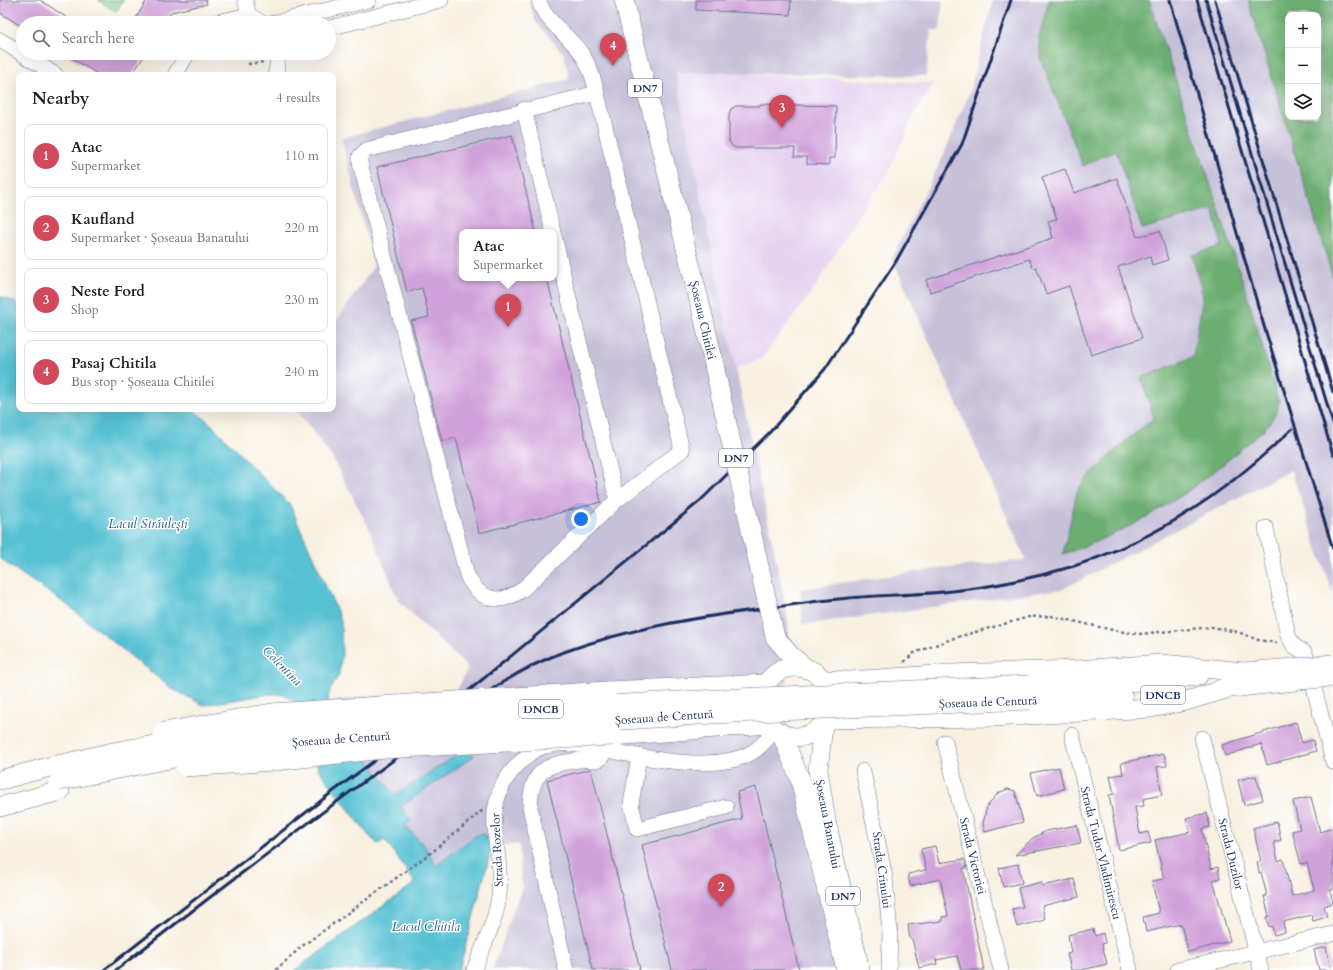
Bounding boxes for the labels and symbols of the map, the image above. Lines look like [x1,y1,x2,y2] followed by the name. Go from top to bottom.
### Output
[600,33,626,66] pin: 4
[628,79,662,97] road number: DN7
[769,95,795,128] pin: 3
[686,279,720,362] street label: Șoseaua Chitilei
[495,294,521,327] pin: 1
[719,449,753,467] road number: DN7
[571,509,591,529] your location
[108,515,188,533] water label: Lacul Străulești
[258,642,306,690] water label: Colentina
[1141,686,1185,704] road number: DNCB
[938,692,1038,712] street label: Șoseaua de Centură
[519,700,563,718] road number: DNCB
[614,706,715,728] street label: Șoseaua de Centură
[291,728,392,750] street label: Șoseaua de Centură
[811,778,845,871] street label: Șoseaua Banatului
[1077,785,1125,921] street label: Strada Tudor Vladimirescu
[487,812,507,887] street label: Strada Rozelor
[956,816,990,897] street label: Strada Victoriei
[1214,817,1248,892] street label: Strada Duzilor
[869,831,895,910] street label: Strada Crinului
[708,874,734,907] pin: 2
[826,887,860,905] road number: DN7
[392,918,460,936] water label: Lacul Chitila

